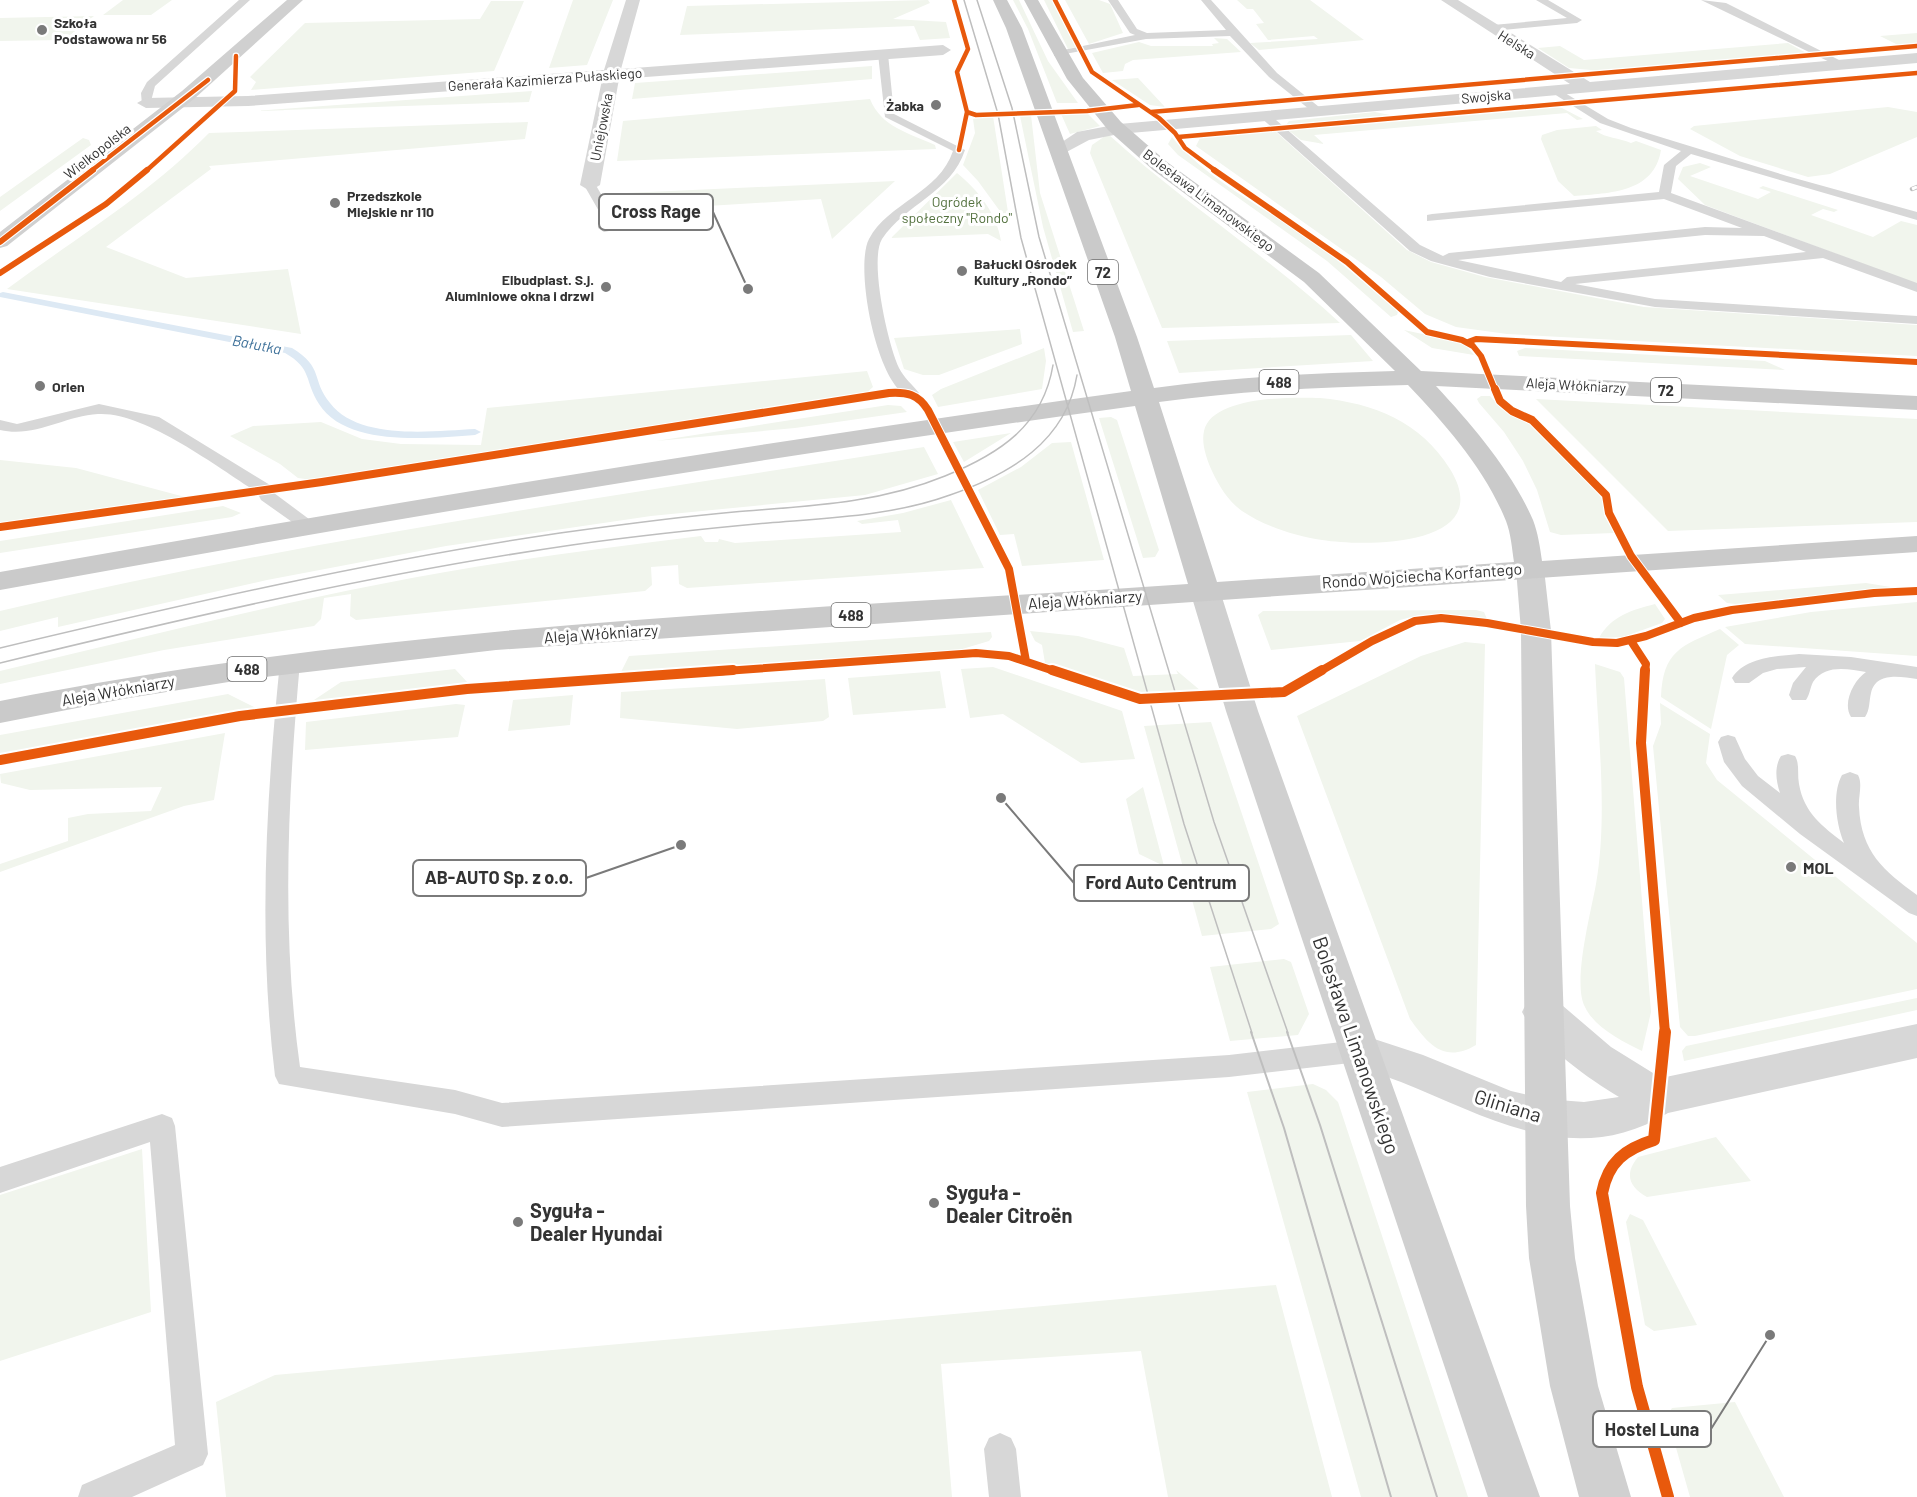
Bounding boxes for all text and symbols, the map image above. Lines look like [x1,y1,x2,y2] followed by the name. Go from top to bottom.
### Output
[54,14,167,47] place label: Szkoła Podstawowa nr 56
[35,23,49,37] marker: Szkoła Podstawowa nr 56
[1495,26,1539,62] street label: Helska
[447,64,643,94] street label: Generała Kazimierza Pułaskiego
[1460,85,1512,107] street label: Swojska
[586,92,616,162] street label: Uniejowska
[886,97,924,114] place label: Żabka
[929,98,943,112] marker: Żabka
[60,120,134,182] street label: Wielkopolska
[1140,145,1278,255] street label: Bolesława Limanowskiego
[347,187,434,220] place label: Przedszkole Miejskie nr 110
[902,193,1013,226] park label: Ogródek społeczny "Rondo"
[599,194,713,230] callout: Cross Rage
[328,196,342,210] marker: Przedszkole Miejskie nr 110
[611,200,701,222] text: Cross Rage
[974,255,1077,288] place label: Bałucki Ośrodek Kultury „Rondo”
[1088,260,1118,284] road number: 72
[955,264,969,278] marker: Bałucki Ośrodek Kultury „Rondo”
[445,271,594,304] place label: Elbudplast. S.j. Aluminiowe okna i drzwi
[599,280,613,294] marker: Elbudplast. S.j. Aluminiowe okna i drzwi
[231,330,283,358] water label: Bałutka
[1260,370,1298,394] road number: 488
[1525,374,1627,396] street label: Aleja Włókniarzy
[52,378,85,395] place label: Orlen
[1651,378,1681,402] road number: 72
[33,379,47,393] marker: Orlen
[1321,559,1523,591] street label: Rondo Wojciecha Korfantego
[1027,585,1143,612] street label: Aleja Włókniarzy
[832,603,870,627] road number: 488
[543,619,659,646] street label: Aleja Włókniarzy
[228,657,266,681] road number: 488
[60,671,177,709] street label: Aleja Włókniarzy
[1803,858,1834,877] place label: MOL
[413,860,586,896] callout: AB-AUTO Sp. z o.o.
[1784,860,1798,874] marker: MOL
[1074,865,1249,901] callout: Ford Auto Centrum
[425,866,573,888] text: AB-AUTO Sp. z o.o.
[1086,871,1236,893] text: Ford Auto Centrum
[1308,933,1406,1157] street label: Bolesława Limanowskiego
[1471,1083,1545,1127] street label: Gliniana
[946,1180,1072,1227] place label: Syguła - Dealer Citroën
[927,1196,941,1210] marker: Syguła - Dealer Citroën
[530,1198,663,1245] place label: Syguła - Dealer Hyundai
[511,1215,525,1229] marker: Syguła - Dealer Hyundai
[1593,1411,1711,1447] callout: Hostel Luna
[1605,1418,1699,1440] text: Hostel Luna

